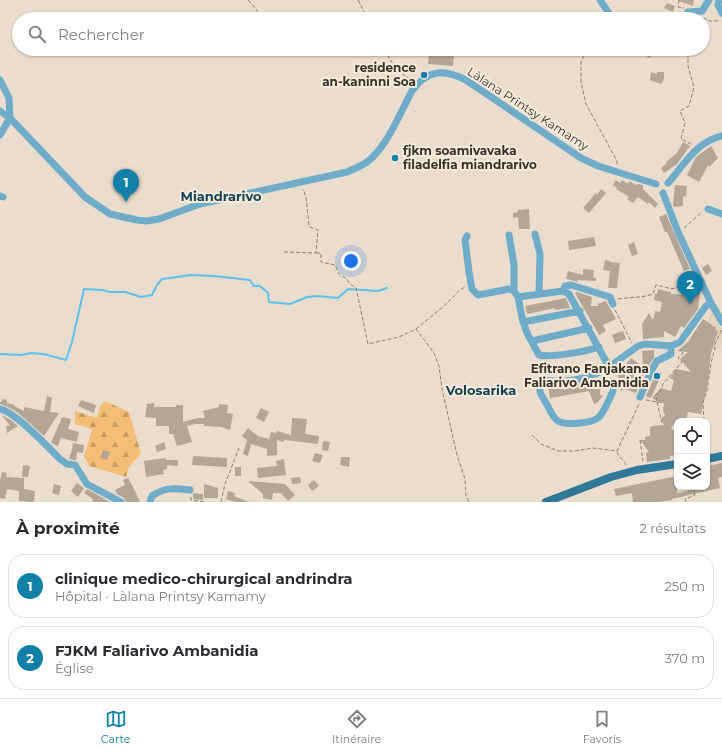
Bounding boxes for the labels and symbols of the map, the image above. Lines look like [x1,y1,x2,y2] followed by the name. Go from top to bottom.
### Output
[322,60,416,89] place label: residence an-kaninni Soa
[465,64,592,154] street label: Làlana Printsy Kamamy
[419,70,429,80] marker: residence an-kaninni Soa
[403,143,537,172] place label: fjkm soamivavaka filadelfia miandrarivo
[390,153,400,163] marker: fjkm soamivavaka filadelfia miandrarivo
[113,169,139,202] pin: 1
[180,188,262,204] district label: Miandrarivo
[341,251,361,271] your location
[677,271,703,304] pin: 2
[524,361,649,390] place label: Efitrano Fanjakana Faliarivo Ambanidia
[652,371,662,381] marker: Efitrano Fanjakana Faliarivo Ambanidia
[445,382,516,398] district label: Volosarika

